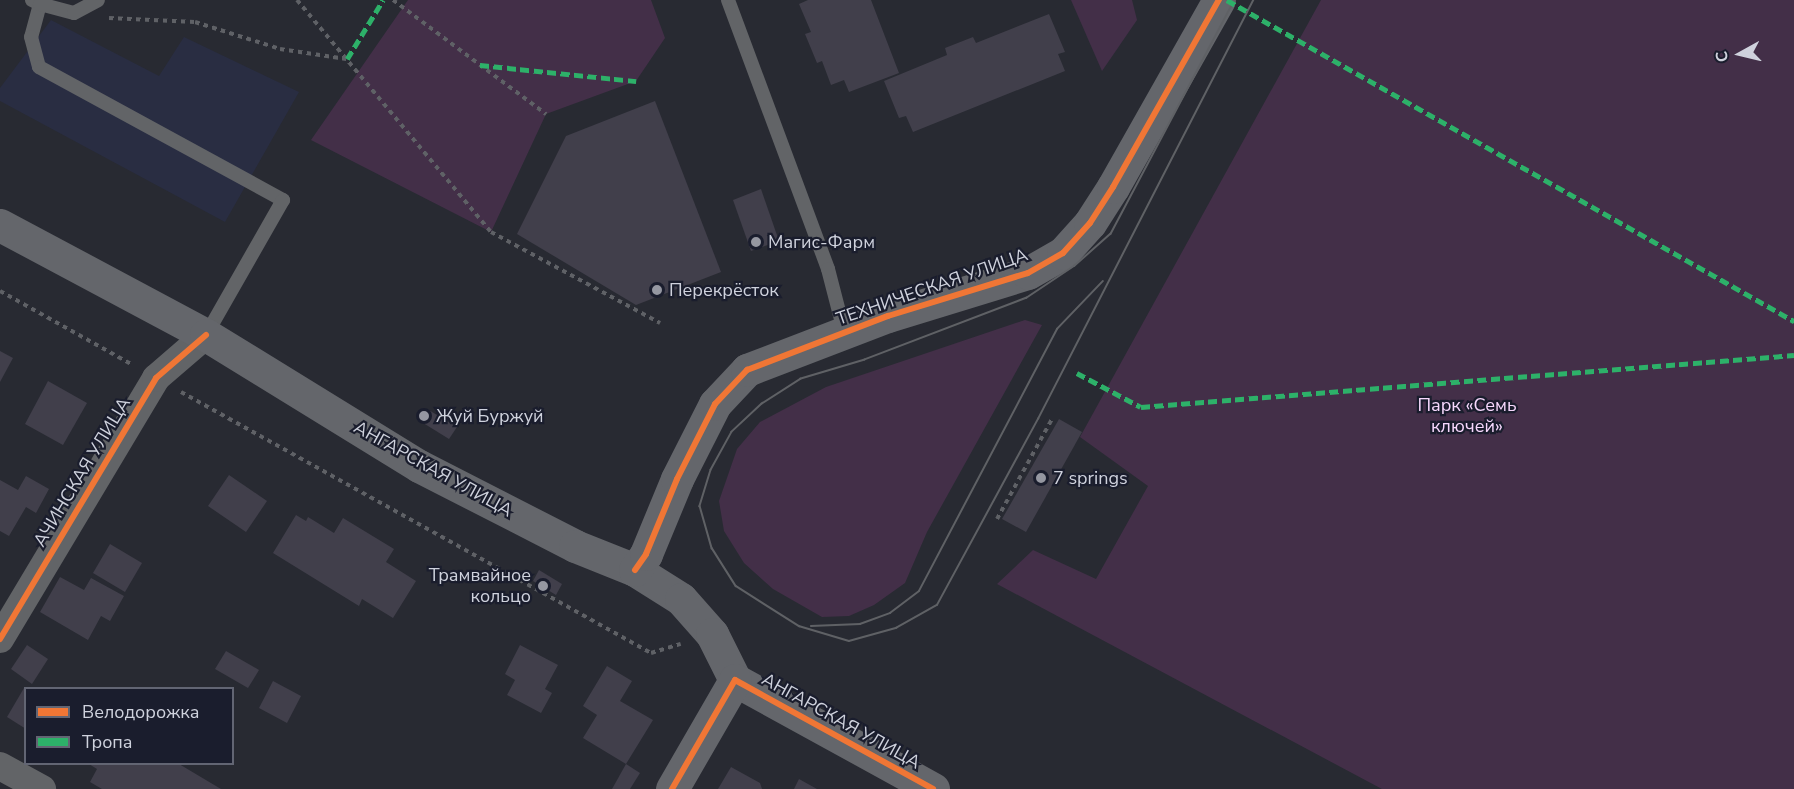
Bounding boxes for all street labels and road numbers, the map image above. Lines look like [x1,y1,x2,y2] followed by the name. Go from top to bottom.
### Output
[833,244,1031,330] street label: ТЕХНИЧЕСКАЯ УЛИЦА
[29,393,135,551] street label: АЧИНСКАЯ УЛИЦА
[350,416,516,522] street label: АНГАРСКАЯ УЛИЦА
[758,668,924,774] street label: АНГАРСКАЯ УЛИЦА

